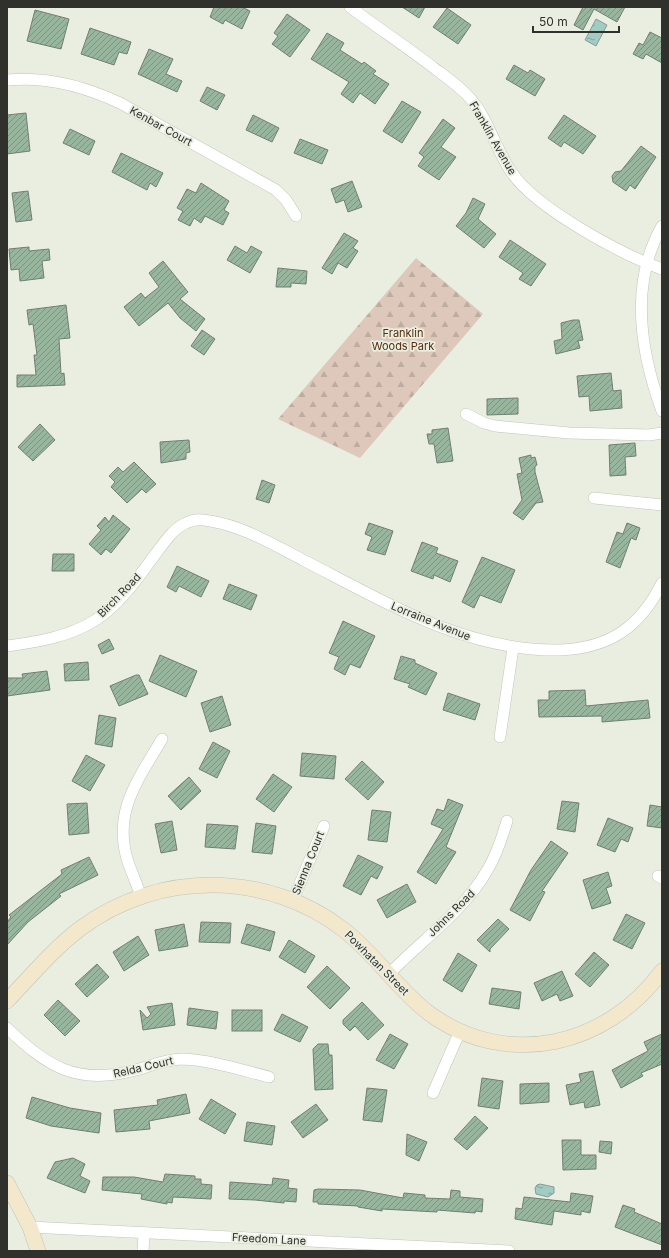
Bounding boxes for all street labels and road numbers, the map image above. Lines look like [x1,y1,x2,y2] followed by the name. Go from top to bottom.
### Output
[466,99,520,177] street label: Franklin Avenue
[127,103,195,149] street label: Kenbar Court
[94,570,144,620] street label: Birch Road
[389,599,473,643] street label: Lorraine Avenue
[289,829,327,897] street label: Sienna Court
[424,886,478,940] street label: Johns Road
[342,928,412,998] street label: Powhatan Street
[112,1053,175,1081] street label: Relda Court
[232,1230,306,1248] street label: Freedom Lane

